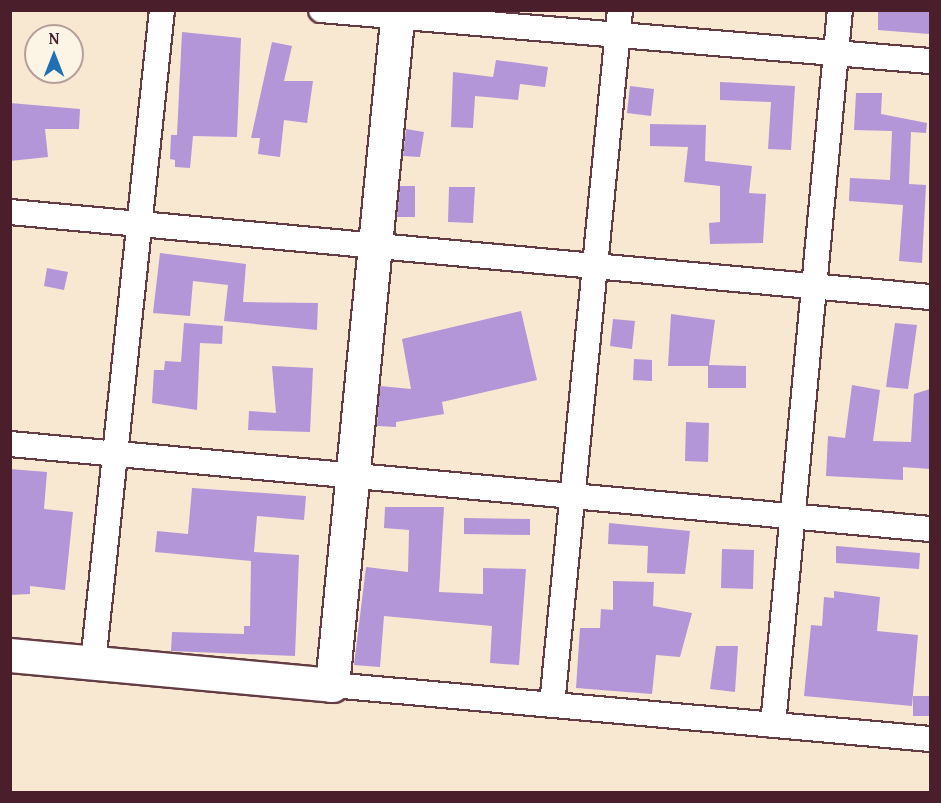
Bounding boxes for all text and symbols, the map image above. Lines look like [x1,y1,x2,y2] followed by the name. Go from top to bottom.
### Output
[24,24,84,84] north arrow
[49,26,59,50] text: N

